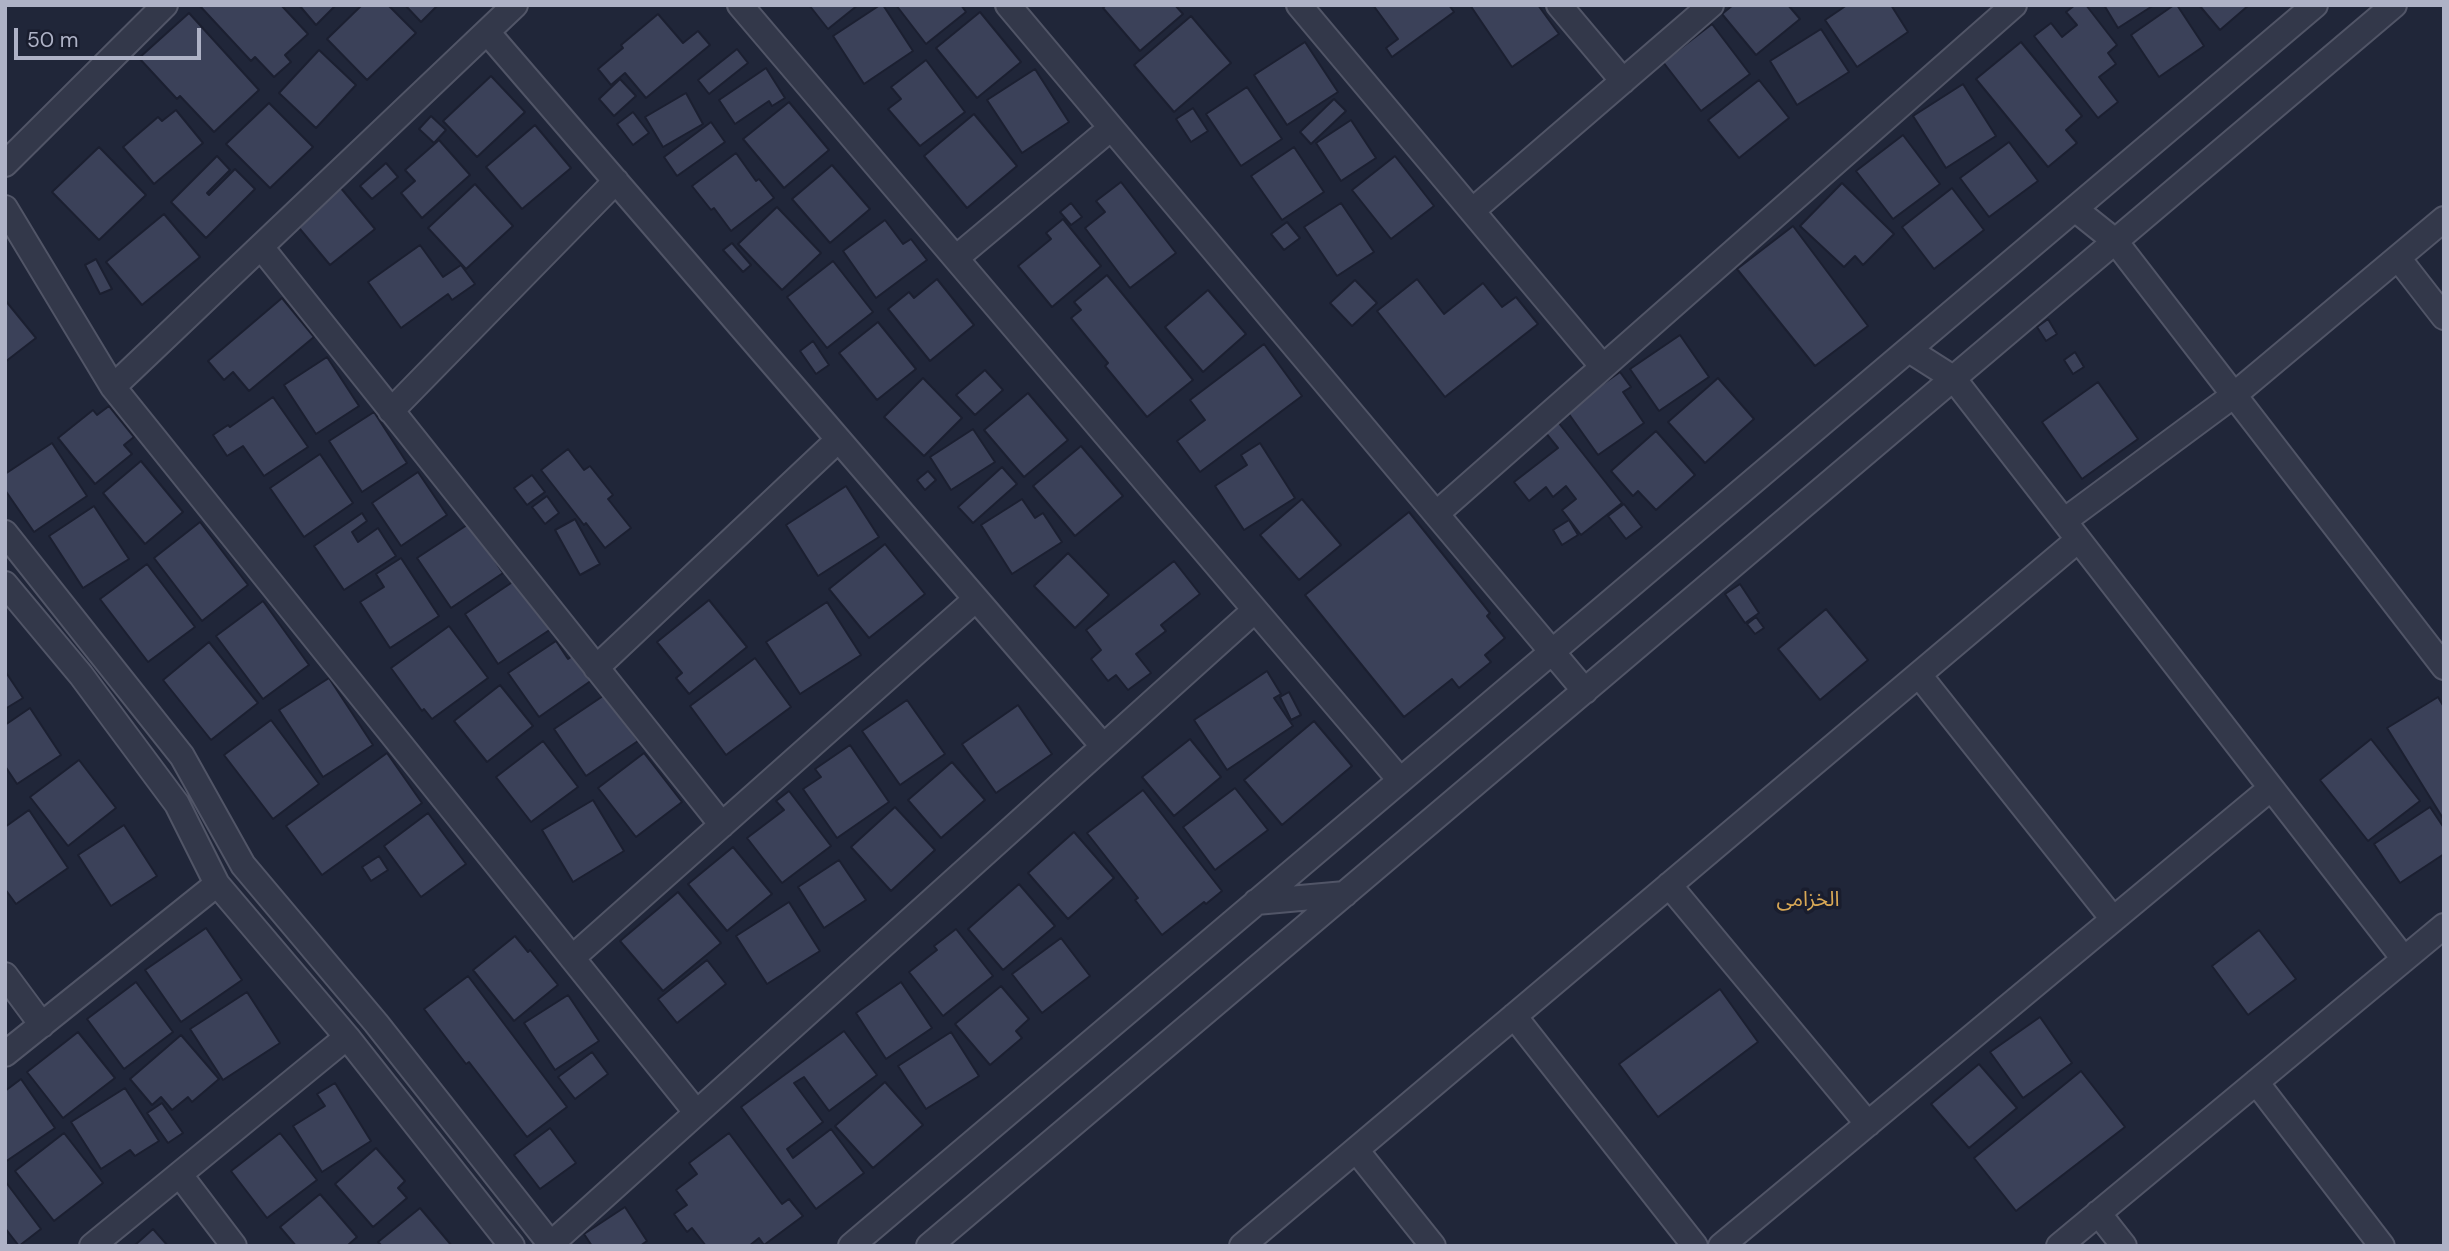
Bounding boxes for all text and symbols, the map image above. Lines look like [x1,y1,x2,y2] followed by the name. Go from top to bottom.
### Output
[18,14,205,58] scale bar
[27,26,78,54] text: 50 m
[1776,887,1840,913] district label: الخزامى

